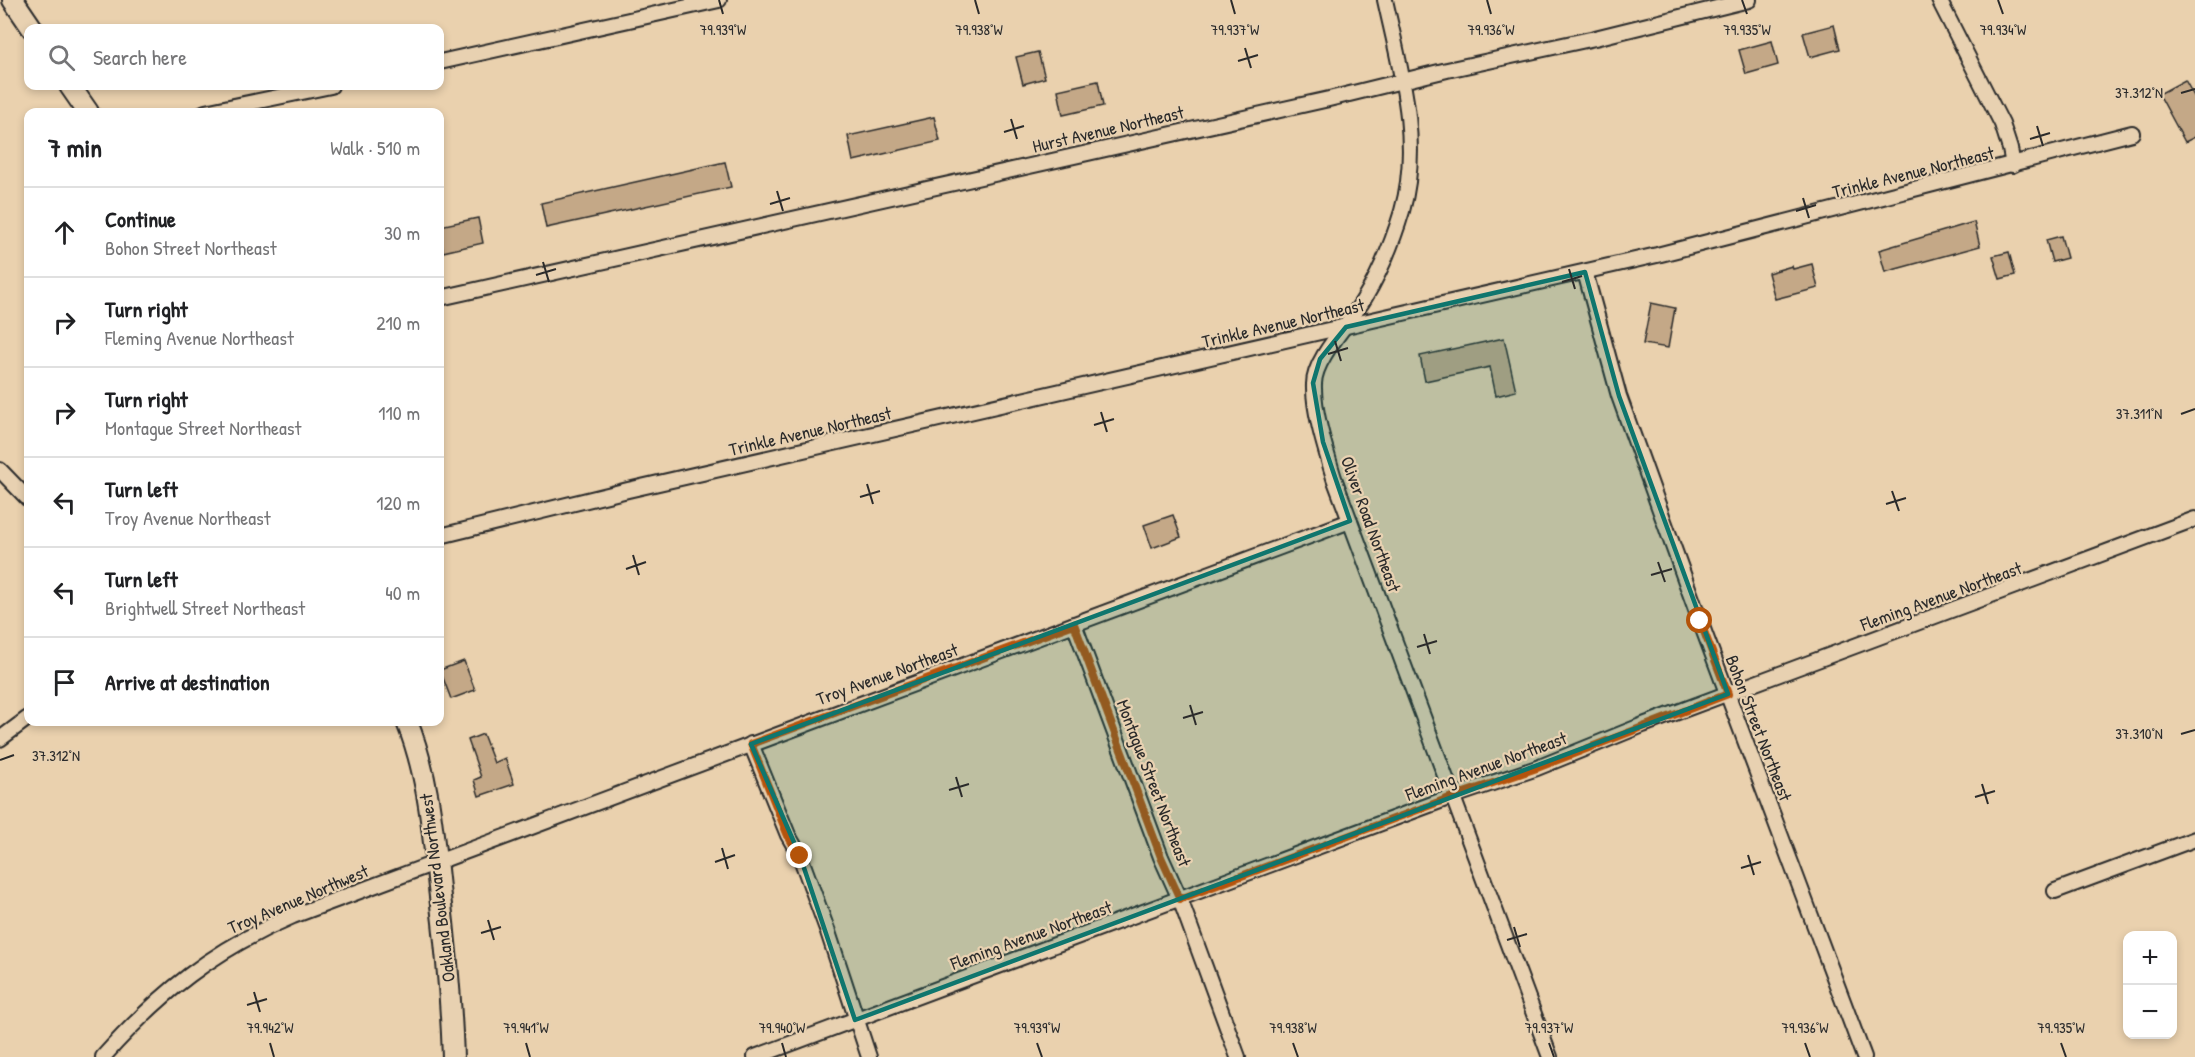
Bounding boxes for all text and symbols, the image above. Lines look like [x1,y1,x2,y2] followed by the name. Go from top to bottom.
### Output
[700,19,747,40] text: 79.939°W
[955,19,1004,40] text: 79.938°W
[1211,19,1260,40] text: 79.937°W
[1467,19,1515,40] text: 79.936°W
[1723,19,1771,40] text: 79.935°W
[1980,19,2027,40] text: 79.934°W
[24,24,444,90] search box
[45,41,78,74] icon: search
[93,42,187,72] text: Search here
[2115,82,2163,103] text: 37.312°N
[1030,99,1187,159] street label: Hurst Avenue Northeast
[48,130,102,165] text: 7 min
[330,134,420,161] text: Walk · 510 m
[1830,140,1997,204] street label: Trinkle Avenue Northeast
[105,204,176,234] text: Continue
[48,216,81,249] icon: ahead
[384,219,420,246] text: 30 m
[105,234,277,261] text: Bohon Street Northeast
[1199,292,1367,354] street label: Trinkle Avenue Northeast
[105,294,188,324] text: Turn right
[48,306,81,339] icon: right
[376,309,420,336] text: 210 m
[105,324,294,351] text: Fleming Avenue Northeast
[105,384,188,414] text: Turn right
[48,396,81,429] icon: right
[378,399,420,426] text: 110 m
[726,400,894,462] street label: Trinkle Avenue Northeast
[2116,403,2162,424] text: 37.311°N
[105,414,301,441] text: Montague Street Northeast
[1335,453,1407,596] street label: Oliver Road Northeast
[105,474,178,504] text: Turn left
[48,486,81,519] icon: left
[376,489,420,516] text: 120 m
[105,504,271,531] text: Troy Avenue Northeast
[1856,555,2026,637] street label: Fleming Avenue Northeast
[105,564,178,594] text: Turn left
[48,576,81,609] icon: left
[385,579,420,606] text: 40 m
[105,594,305,621] text: Brightwell Street Northeast
[1686,607,1712,633] route start
[813,636,962,711] street label: Troy Avenue Northeast
[1720,651,1799,805] street label: Bohon Street Northeast
[48,666,81,699] icon: arrive
[105,667,270,697] text: Arrive at destination
[1111,696,1198,871] street label: Montague Street Northeast
[2115,723,2163,744] text: 37.310°N
[1401,725,1571,807] street label: Fleming Avenue Northeast
[32,745,80,766] text: 37.312°N
[413,792,461,984] street label: Oakland Boulevard Northwest
[786,842,812,868] route end
[224,858,373,940] street label: Troy Avenue Northwest
[946,894,1116,976] street label: Fleming Avenue Northeast
[2123,931,2177,1039] map controls
[2123,931,2177,985] button: +
[2123,985,2177,1039] button: −
[246,1017,294,1038] text: 79.942°W
[503,1017,549,1038] text: 79.941°W
[759,1017,806,1038] text: 79.940°W
[1014,1017,1061,1038] text: 79.939°W
[1269,1017,1318,1038] text: 79.938°W
[1525,1017,1574,1038] text: 79.937°W
[1781,1017,1829,1038] text: 79.936°W
[2037,1017,2085,1038] text: 79.935°W

